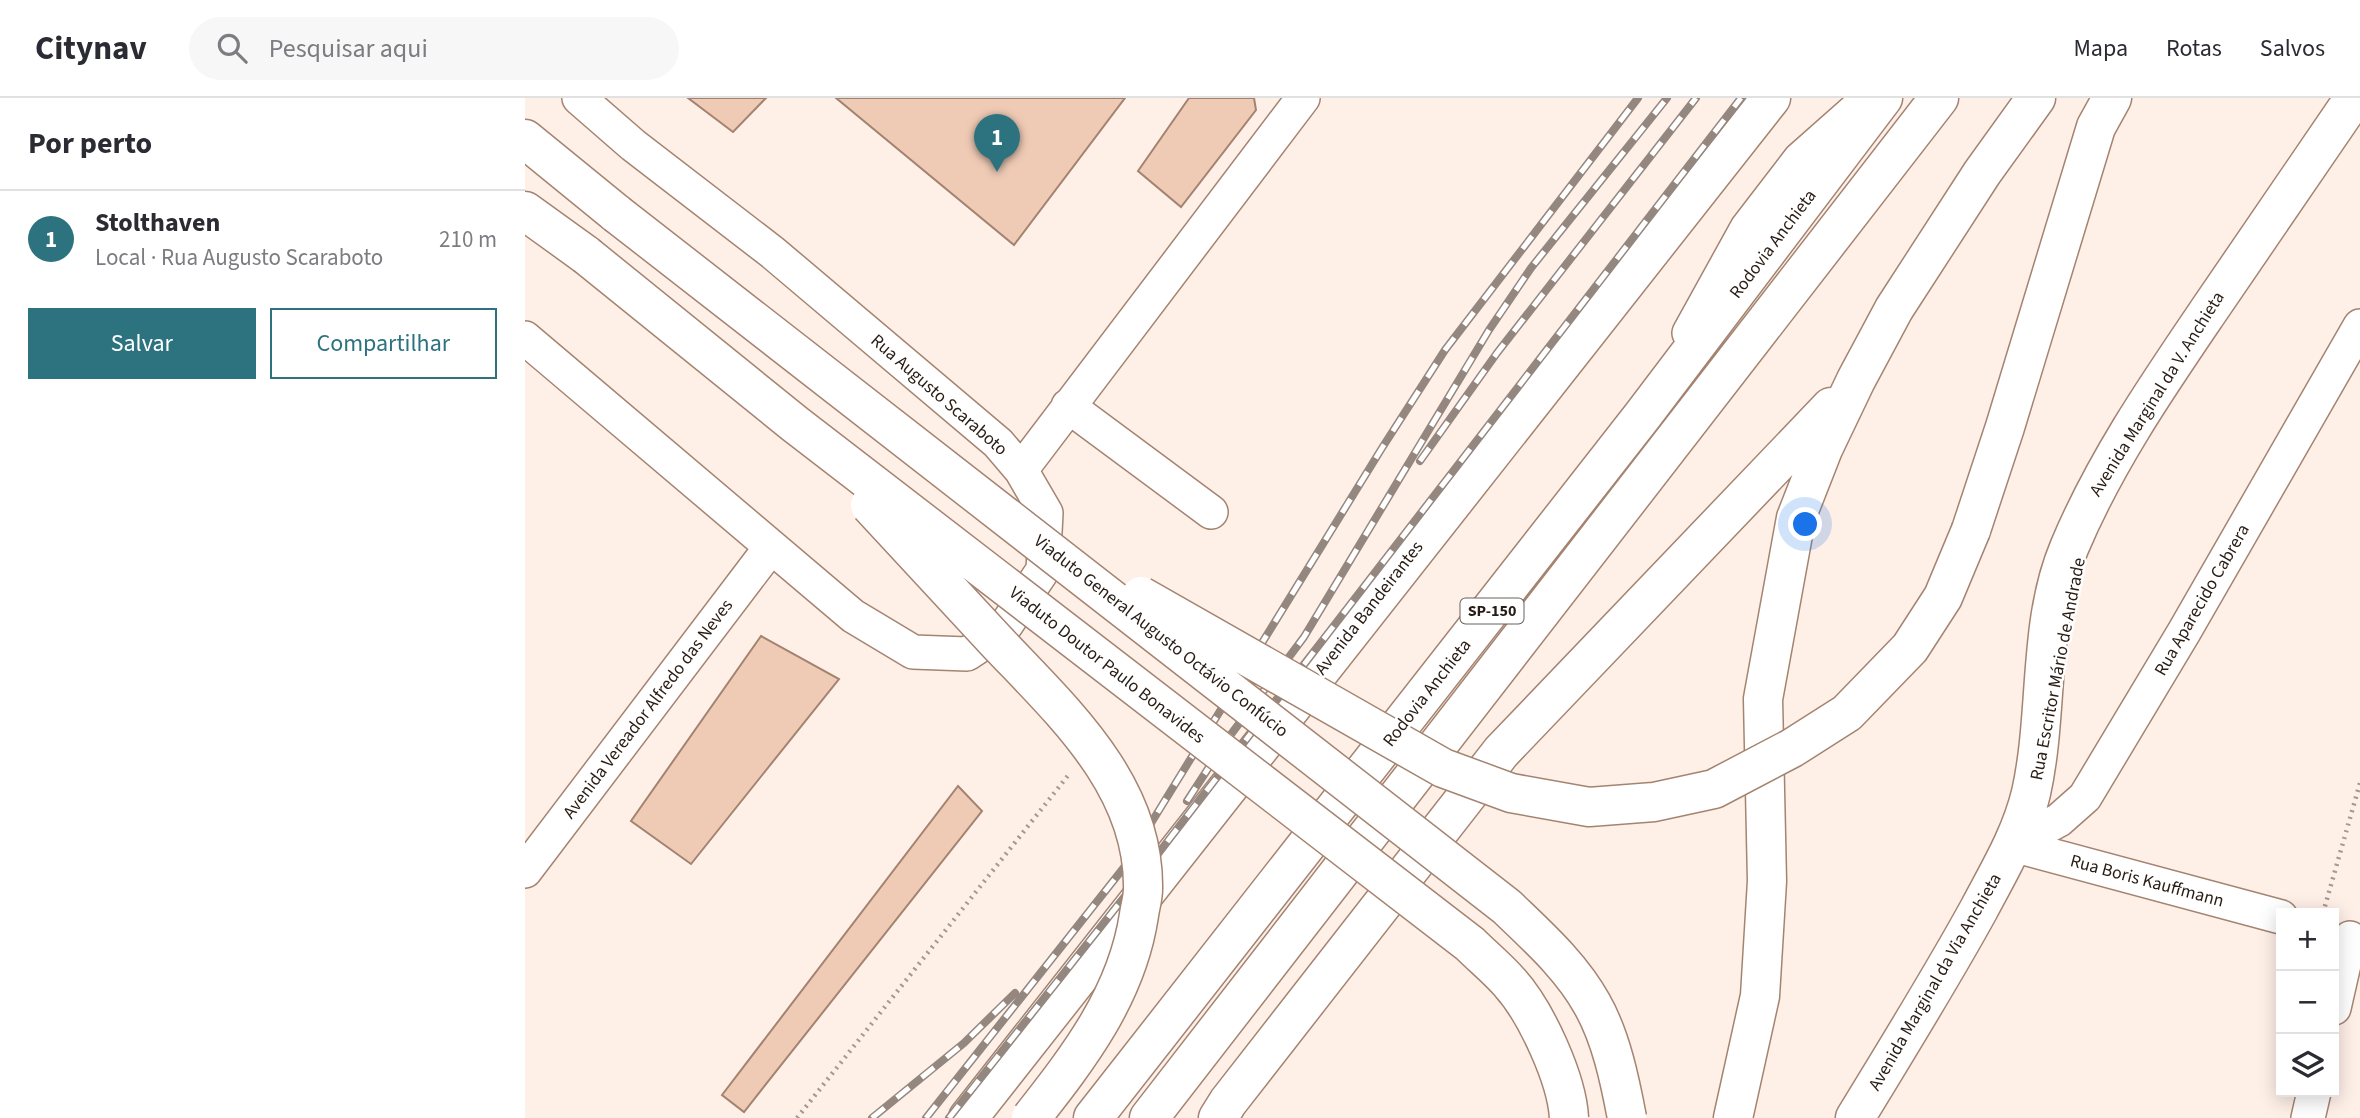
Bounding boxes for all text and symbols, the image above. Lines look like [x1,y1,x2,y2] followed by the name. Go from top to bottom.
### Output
[189,17,679,80] search box
[35,25,147,72] text: Citynav
[213,29,251,67] icon: search
[269,30,428,67] text: Pesquisar aqui
[2073,31,2128,66] text: Mapa
[2166,31,2222,66] text: Rotas
[2260,31,2325,66] text: Salvos
[974,114,1020,172] pin: 1
[28,122,152,165] text: Por perto
[1724,184,1822,304] street label: Rodovia Anchieta
[95,204,220,241] text: Stolthaven
[45,223,57,256] text: 1
[439,223,497,256] text: 210 m
[95,241,383,274] text: Local · Rua Augusto Scaraboto
[2084,287,2230,501] street label: Avenida Marginal da V. Anchieta
[28,308,256,379] button: Salvar
[270,308,497,379] button: Compartilhar
[865,328,1013,462] street label: Rua Augusto Scaraboto
[1788,507,1822,541] your location
[2148,520,2256,680] street label: Rua Aparecido Cabrera
[1029,529,1293,743] street label: Viaduto General Augusto Octávio Confúcio
[1309,536,1429,680] street label: Avenida Bandeirantes
[2024,556,2092,782] street label: Rua Escritor Mário de Andrade
[1004,580,1210,750] street label: Viaduto Doutor Paulo Bonavides
[557,594,739,824] street label: Avenida Vereador Alfredo das Neves
[1461,598,1523,624] road number: SP-150
[1377,634,1477,752] street label: Rodovia Anchieta
[2067,848,2227,914] street label: Rua Boris Kauffmann
[1862,869,2008,1095] street label: Avenida Marginal da Via Anchieta
[2276,908,2339,1097] map controls
[2276,908,2339,971] button: +
[2276,971,2339,1034] button: −
[2276,1034,2339,1097] button: layers

